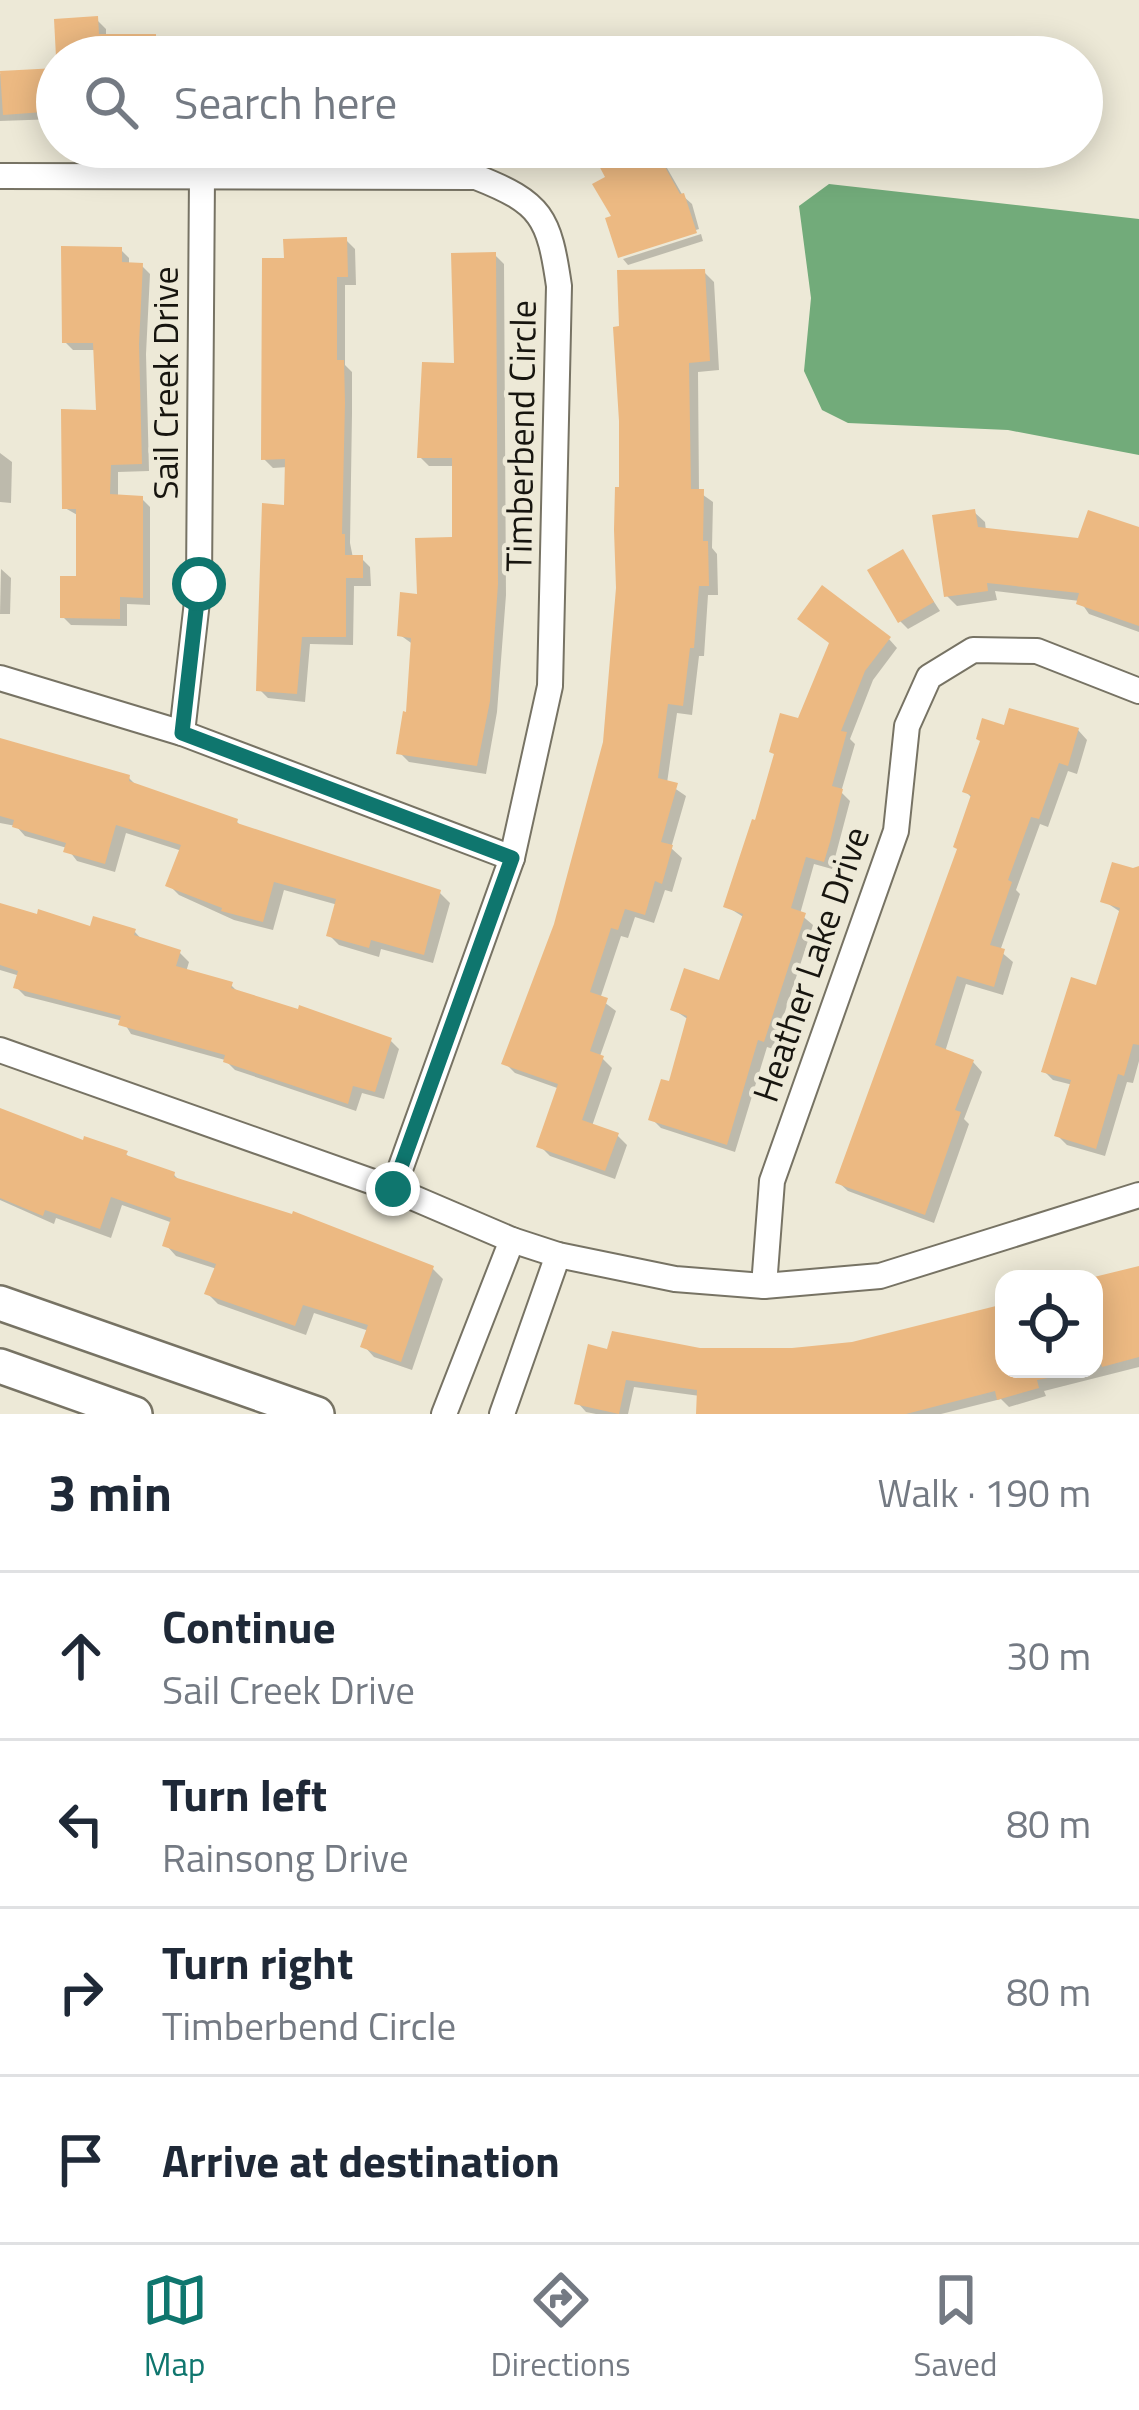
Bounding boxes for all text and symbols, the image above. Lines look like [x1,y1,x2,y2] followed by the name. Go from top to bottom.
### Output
[36,36,1103,168] search box
[174,68,397,136] text: Search here
[78,69,144,135] icon: search
[137,266,192,500] street label: Sail Creek Drive
[490,300,550,572] street label: Timberbend Circle
[172,557,226,611] route start
[737,819,883,1109] street label: Heather Lake Drive
[366,1162,420,1216] route end
[995,1270,1103,1378] map controls
[995,1270,1103,1378] button: locate
[48,1453,172,1531] text: 3 min
[877,1463,1091,1522] text: Walk · 190 m
[162,1592,336,1660] text: Continue
[48,1623,114,1689] icon: ahead
[1006,1626,1091,1685] text: 30 m
[162,1660,415,1719] text: Sail Creek Drive
[162,1760,327,1828] text: Turn left
[48,1791,114,1857] icon: left
[1006,1794,1091,1853] text: 80 m
[162,1828,409,1887] text: Rainsong Drive
[162,1928,353,1996] text: Turn right
[48,1959,114,2025] icon: right
[1006,1962,1091,2021] text: 80 m
[162,1996,456,2055] text: Timberbend Circle
[162,2126,560,2194] text: Arrive at destination
[48,2127,114,2193] icon: arrive
[142,2267,208,2389] tab: Map
[491,2267,631,2389] tab: Directions
[914,2267,997,2389] tab: Saved

